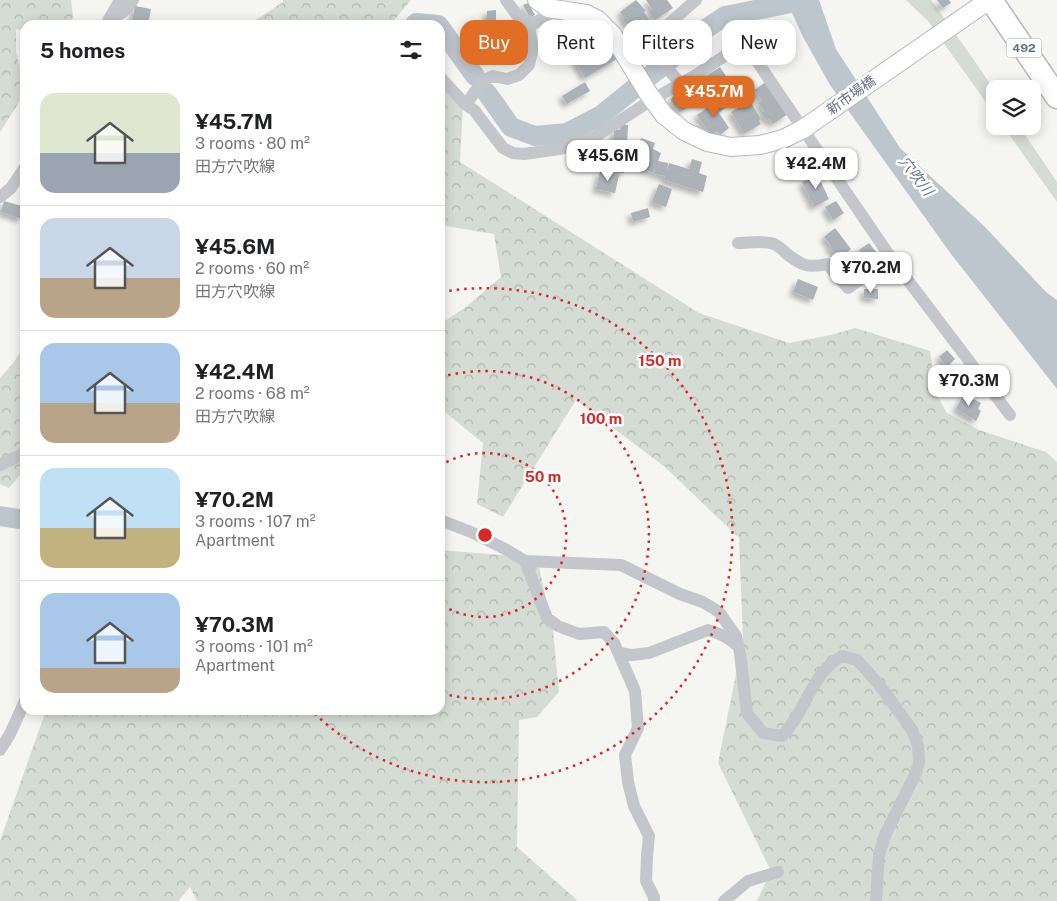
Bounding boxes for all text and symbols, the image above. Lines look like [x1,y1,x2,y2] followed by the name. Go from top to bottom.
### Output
[460,20,528,65] chip: Buy
[538,20,613,65] chip: Rent
[623,20,712,65] chip: Filters
[722,20,796,65] chip: New
[397,36,425,64] icon: filters
[40,38,125,63] text: 5 homes
[1006,38,1042,58] road number: 492
[823,72,879,118] street label: 新市場橋
[673,76,755,118] pin: ¥45.7M
[986,80,1041,135] map controls
[986,80,1041,135] button: layers
[684,82,744,101] text: ¥45.7M
[195,109,273,134] text: ¥45.7M
[80,113,140,173] icon: home
[195,134,310,153] text: 3 rooms · 80 m²
[567,140,649,182] pin: ¥45.6M
[577,146,639,165] text: ¥45.6M
[775,148,857,190] pin: ¥42.4M
[896,153,938,200] water label: 穴吹川
[786,154,846,173] text: ¥42.4M
[195,157,275,176] text: 田方穴吹線
[195,234,275,259] text: ¥45.6M
[80,238,140,298] icon: home
[830,252,912,294] pin: ¥70.2M
[841,258,901,277] text: ¥70.2M
[195,259,309,278] text: 2 rooms · 60 m²
[195,282,275,301] text: 田方穴吹線
[638,352,682,369] text: 150 m
[195,359,275,384] text: ¥42.4M
[80,363,140,423] icon: home
[928,364,1010,407] pin: ¥70.3M
[939,371,999,390] text: ¥70.3M
[195,384,310,403] text: 2 rooms · 68 m²
[195,407,275,426] text: 田方穴吹線
[580,410,622,427] text: 100 m
[525,468,561,485] text: 50 m
[195,487,274,512] text: ¥70.2M
[80,488,140,548] icon: home
[195,512,316,531] text: 3 rooms · 107 m²
[476,526,494,544] centre of rings
[195,531,275,550] text: Apartment
[195,612,274,637] text: ¥70.3M
[80,613,140,673] icon: home
[195,637,313,656] text: 3 rooms · 101 m²
[195,656,275,675] text: Apartment

